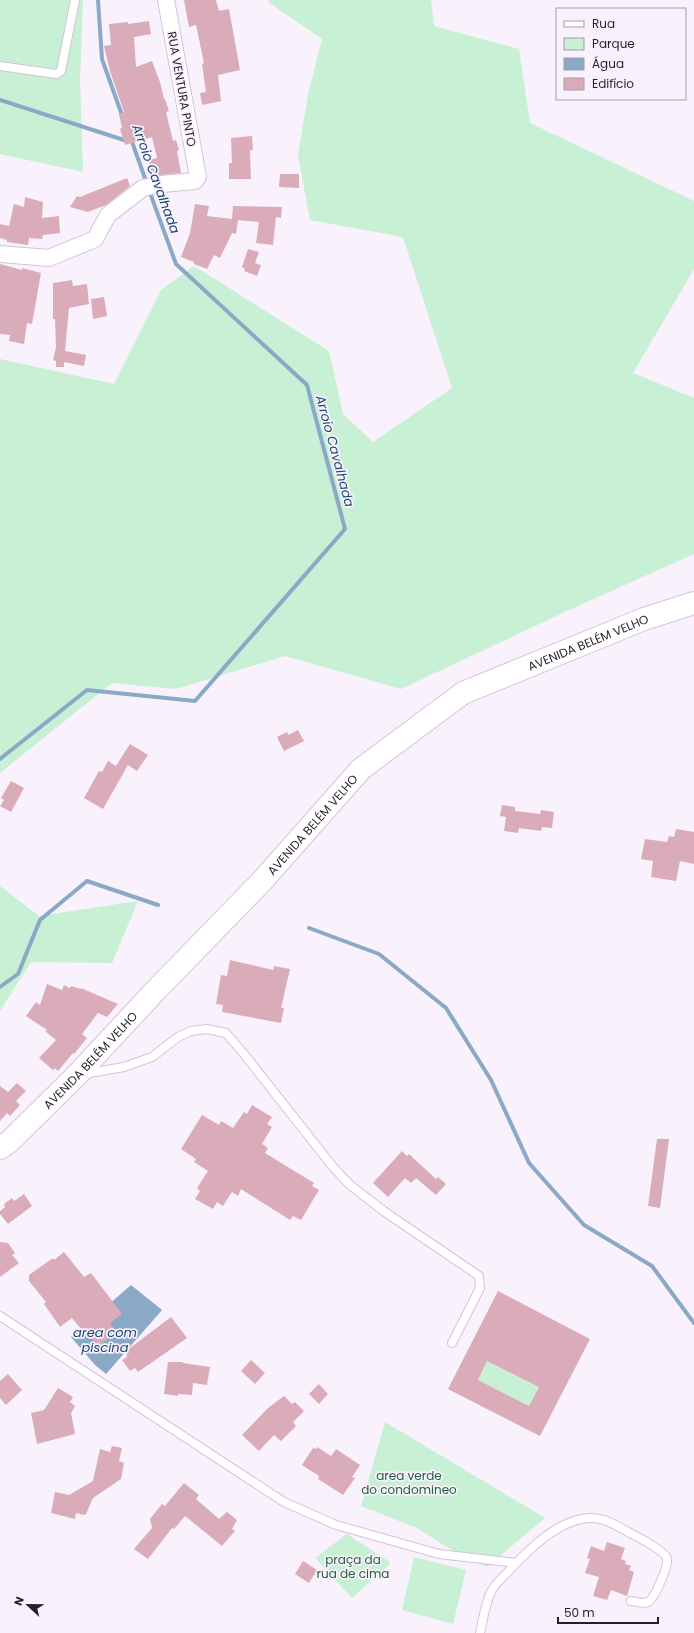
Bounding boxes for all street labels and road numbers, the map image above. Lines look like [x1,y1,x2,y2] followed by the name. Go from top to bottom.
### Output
[163,30,201,148] street label: RUA VENTURA PINTO
[525,610,651,674] street label: AVENIDA BELÉM VELHO
[263,770,361,878] street label: AVENIDA BELÉM VELHO
[39,1007,141,1113] street label: AVENIDA BELÉM VELHO

